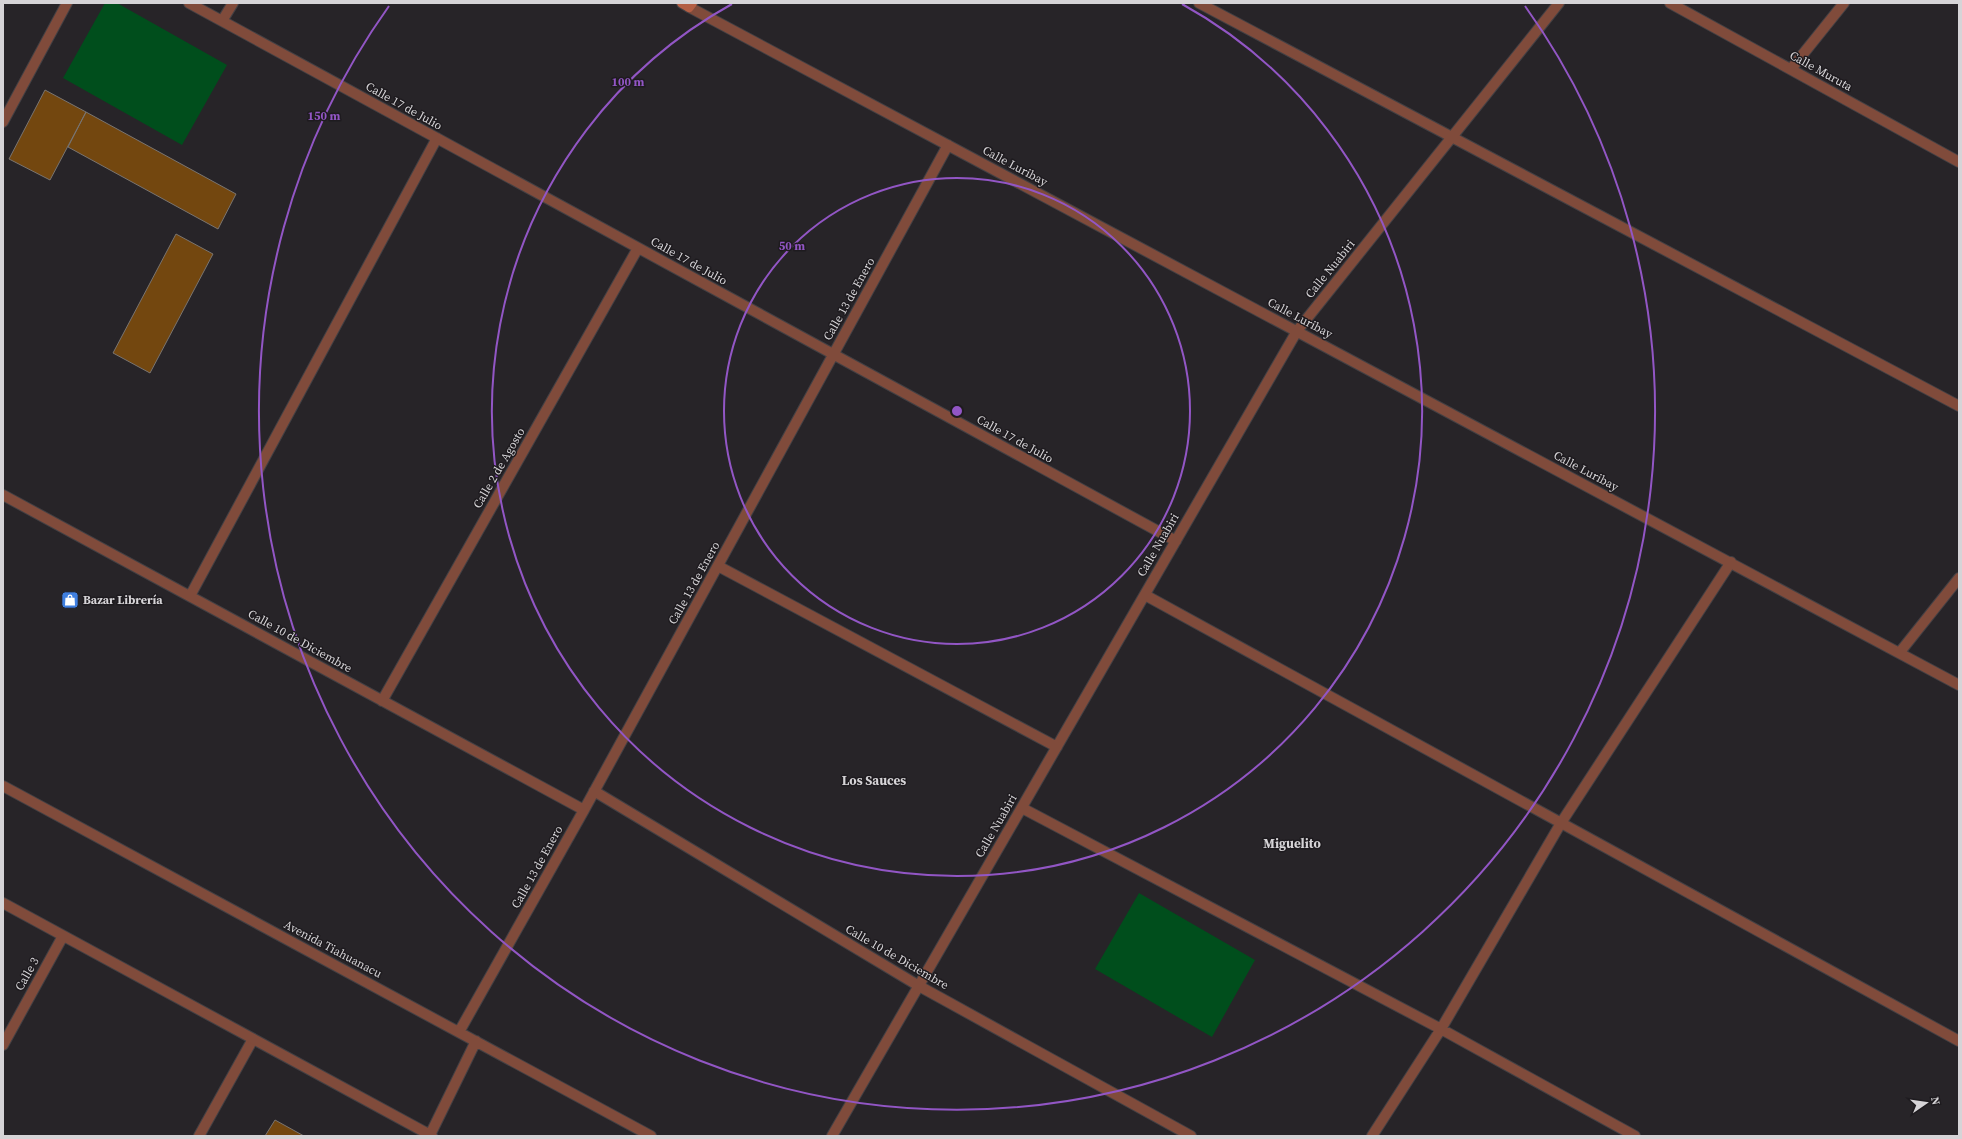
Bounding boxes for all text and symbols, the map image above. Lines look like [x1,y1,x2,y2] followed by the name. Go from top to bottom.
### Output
[1787,47,1856,95] street label: Calle Muruta
[612,74,645,90] text: 100 m
[363,78,445,134] street label: Calle 17 de Julio
[308,108,341,124] text: 150 m
[980,142,1051,190] street label: Calle Luribay
[648,233,730,289] street label: Calle 17 de Julio
[1302,236,1359,301] street label: Calle Nuabiri
[779,238,805,254] text: 50 m
[820,254,879,343] street label: Calle 13 de Enero
[1265,294,1336,342] street label: Calle Luribay
[950,404,964,418] centre of rings
[974,411,1056,467] street label: Calle 17 de Julio
[469,424,529,511] street label: Calle 2 de Agosto
[1551,447,1622,495] street label: Calle Luribay
[1133,510,1183,580] street label: Calle Nuabiri
[665,538,724,627] street label: Calle 13 de Enero
[60,590,80,610] shop icon: Bazar Librería
[83,592,163,608] place label: Bazar Librería
[245,606,355,676] street label: Calle 10 de Diciembre
[842,772,906,789] district label: Los Sauces
[971,791,1021,861] street label: Calle Nuabiri
[508,822,567,911] street label: Calle 13 de Enero
[1263,835,1321,852] district label: Miguelito
[281,916,385,982] street label: Avenida Tiahuanacu
[842,921,952,993] street label: Calle 10 de Diciembre
[11,954,43,994] street label: Calle 3
[1906,1083,1946,1123] north arrow
[1927,1095,1943,1106] text: N

